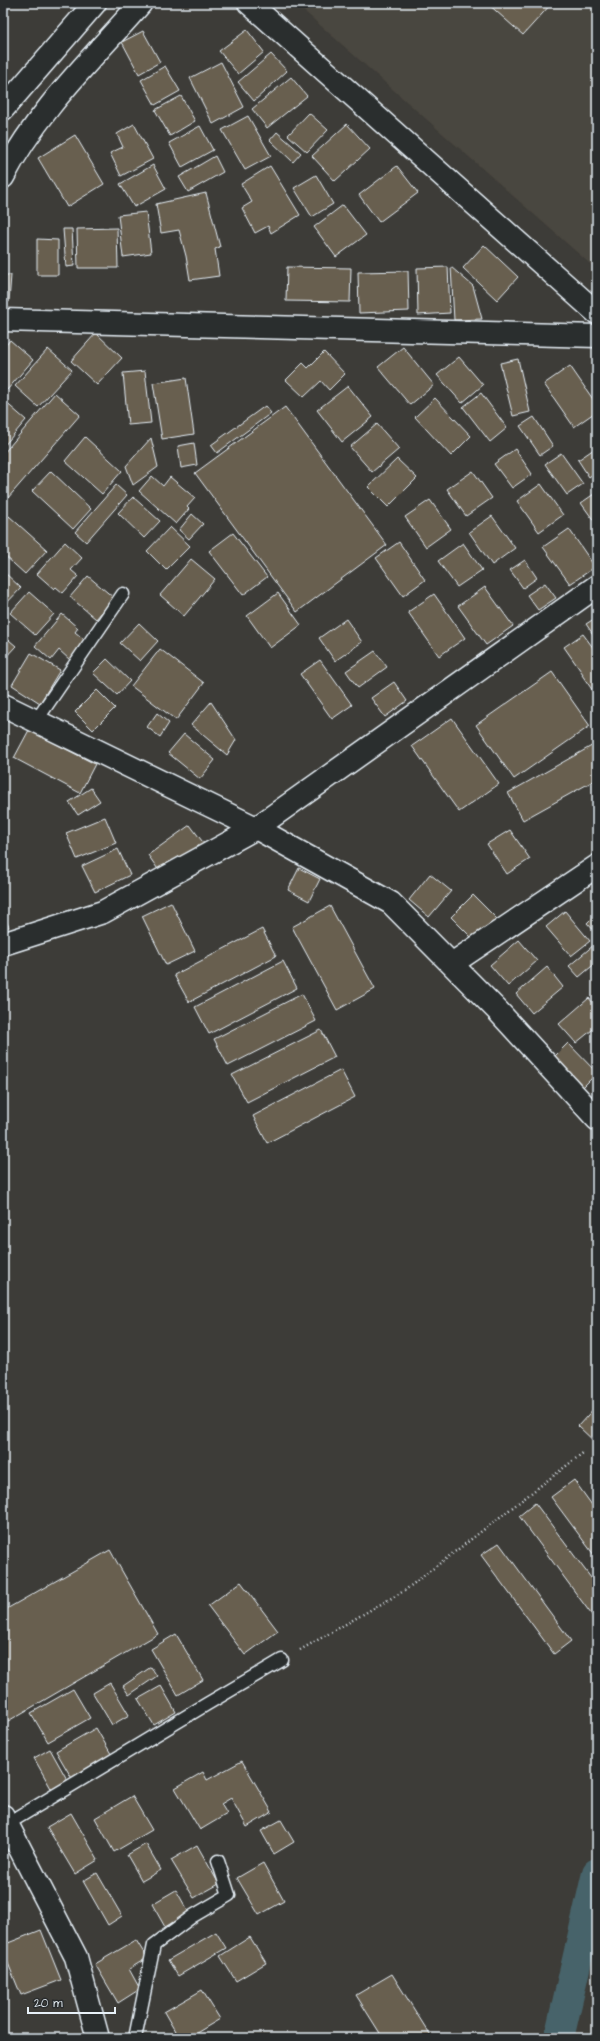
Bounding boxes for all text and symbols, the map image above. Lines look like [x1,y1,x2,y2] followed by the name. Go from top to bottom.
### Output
[28,1989,115,2015] scale bar
[34,1995,63,2012] text: 20 m

